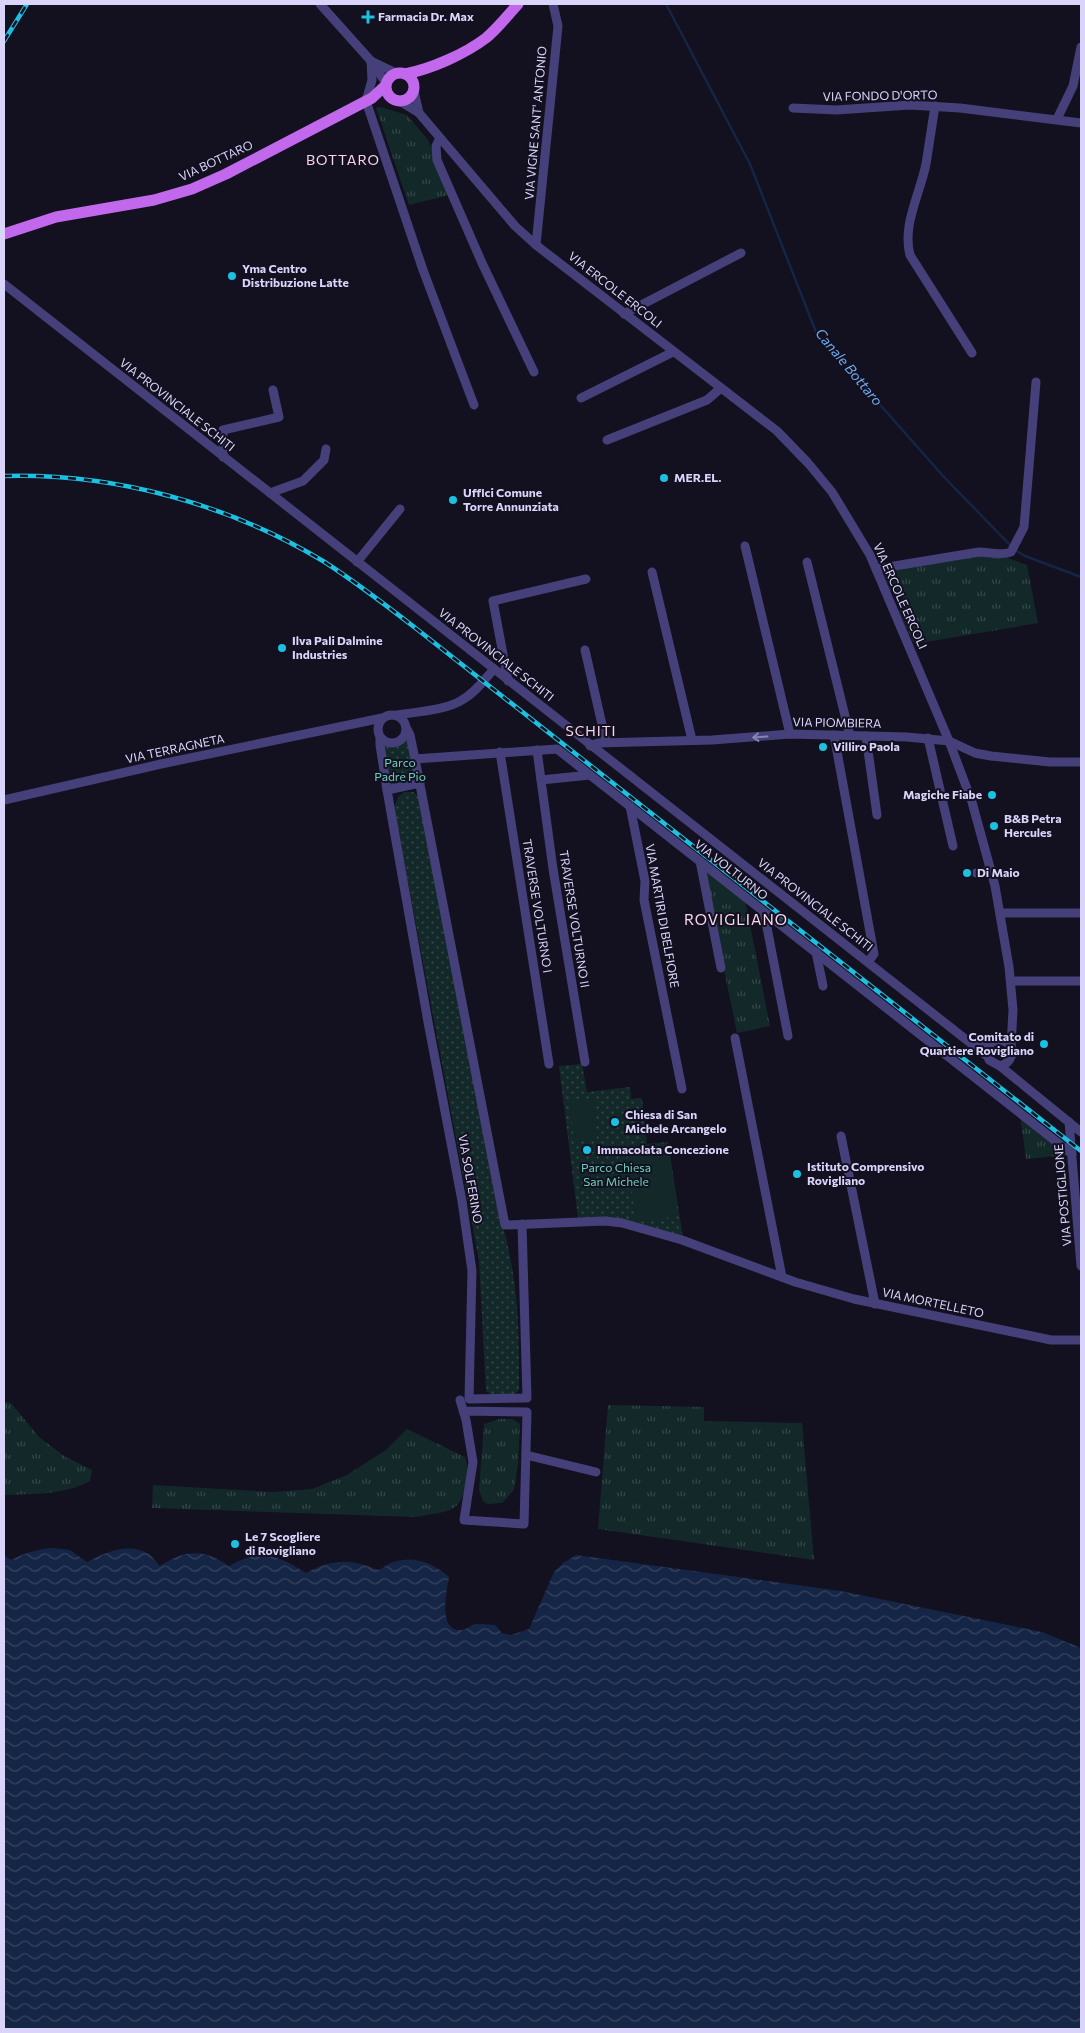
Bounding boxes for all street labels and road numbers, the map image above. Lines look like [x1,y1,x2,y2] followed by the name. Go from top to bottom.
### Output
[521,45,549,200] street label: VIA VIGNE SANT' ANTONIO
[822,87,938,103] street label: VIA FONDO D'ORTO
[177,137,255,183] street label: VIA BOTTARO
[566,248,665,330] street label: VIA ERCOLE ERCOLI
[117,355,238,454] street label: VIA PROVINCIALE SCHITI
[871,540,931,651] street label: VIA ERCOLE ERCOLI
[436,605,557,704] street label: VIA PROVINCIALE SCHITI
[793,714,881,730] street label: VIA PIOMBIERA
[124,731,226,765] street label: VIA TERRAGNETA
[692,836,771,902] street label: VIA VOLTURNO
[520,838,555,974] street label: TRAVERSE VOLTURNO I
[643,843,683,989] street label: VIA MARTIRI DI BELFIORE
[557,849,593,989] street label: TRAVERSE VOLTURNO II
[755,855,876,954] street label: VIA PROVINCIALE SCHITI
[456,1133,486,1225] street label: VIA SOLFERINO
[1051,1143,1073,1247] street label: VIA POSTIGLIONE
[881,1284,986,1320] street label: VIA MORTELLETO

